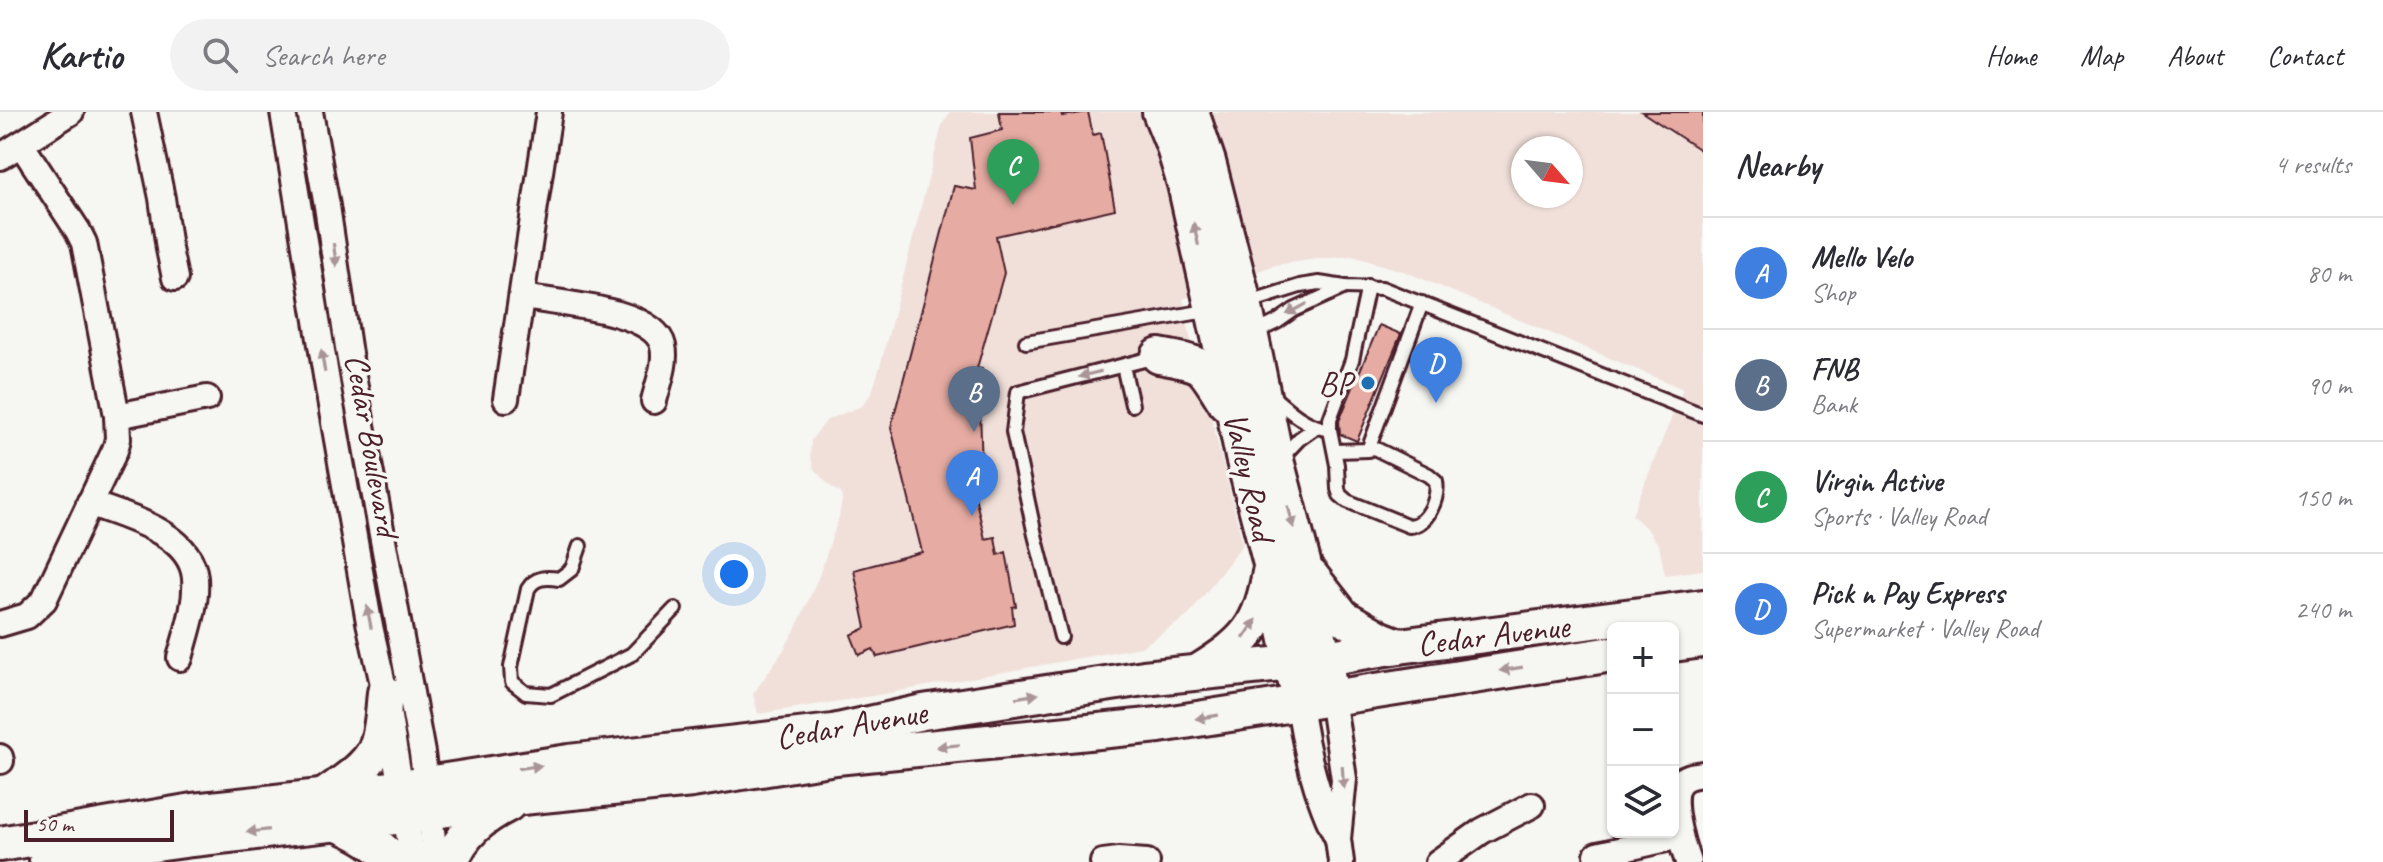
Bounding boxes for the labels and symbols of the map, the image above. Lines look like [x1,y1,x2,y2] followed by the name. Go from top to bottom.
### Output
[1511,136,1583,208] north arrow
[987,139,1039,205] pin: C
[1190,221,1202,246] one-way arrow
[329,242,342,267] one-way arrow
[1286,303,1309,316] one-way arrow
[1410,337,1462,403] pin: D
[316,348,329,373] one-way arrow
[335,351,410,544] street label: Cedar Boulevard
[1319,362,1356,405] place label: BP
[948,366,1000,432] pin: B
[1078,368,1103,380] one-way arrow
[1359,374,1377,392] marker: BP
[1214,408,1286,549] street label: Valley Road
[946,450,998,516] pin: A
[1285,504,1297,529] one-way arrow
[714,554,754,594] your location
[362,604,374,629] one-way arrow
[1415,604,1573,665] street label: Cedar Avenue
[1242,619,1257,640] one-way arrow
[1498,663,1523,676] one-way arrow
[1015,689,1040,701] one-way arrow
[772,690,932,759] street label: Cedar Avenue
[1194,712,1219,724] one-way arrow
[935,739,960,752] one-way arrow
[518,760,543,773] one-way arrow
[1337,765,1350,790] one-way arrow
[24,806,174,842] scale bar
[245,825,270,838] one-way arrow

